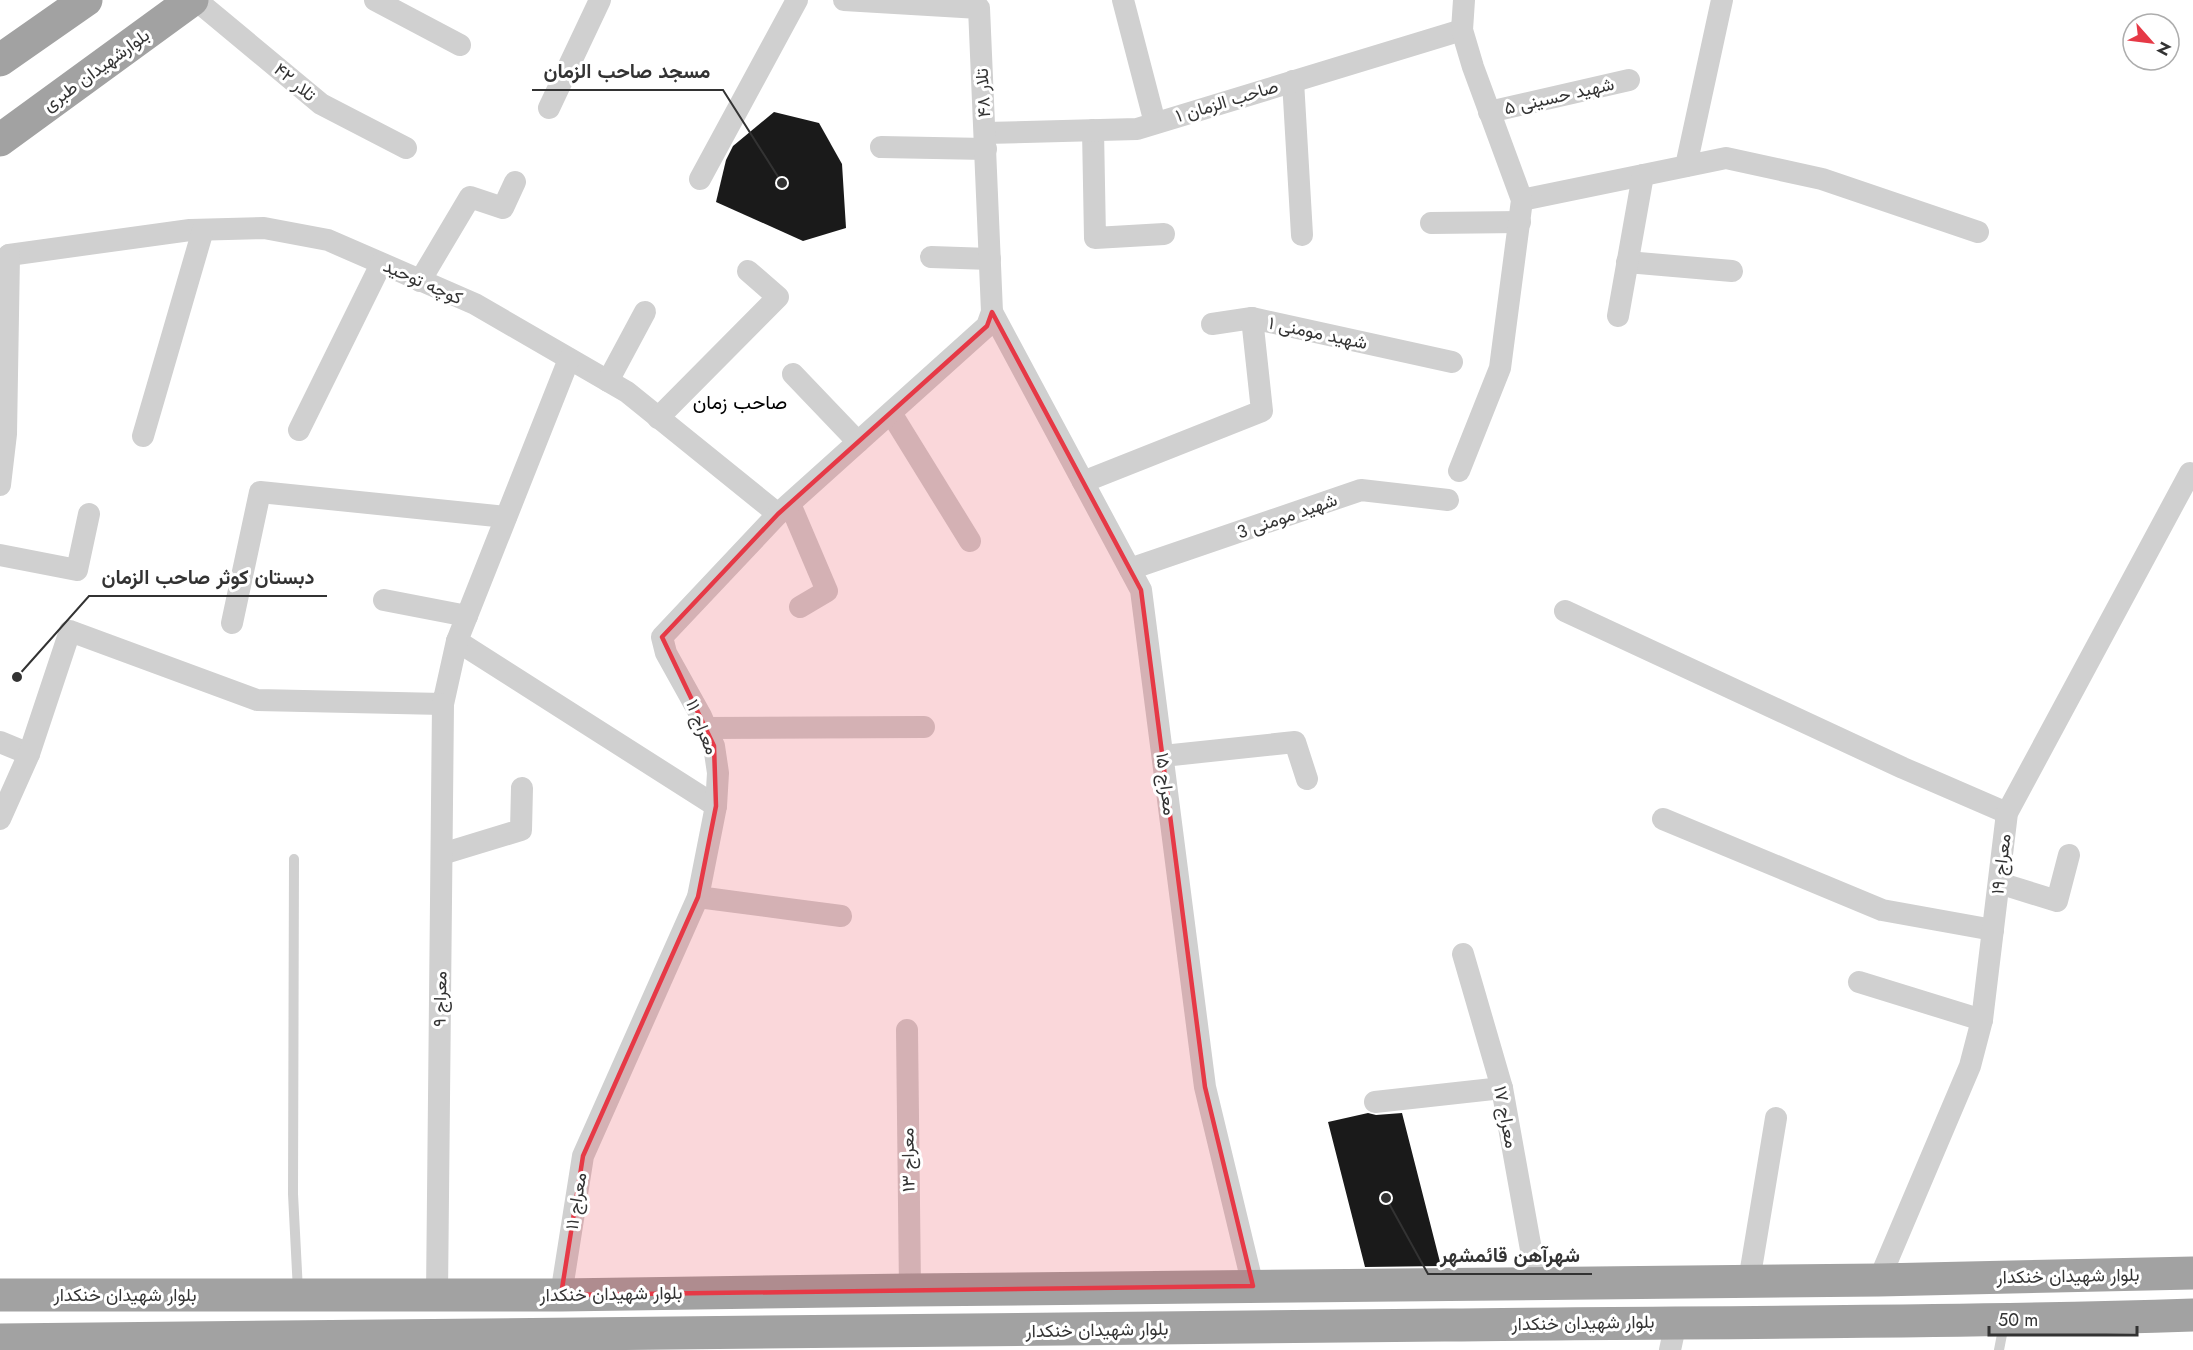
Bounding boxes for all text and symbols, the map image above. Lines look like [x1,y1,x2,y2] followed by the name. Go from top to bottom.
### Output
[2121,12,2181,72] north arrow
[37,22,155,118] street label: بلوارشهیدان طبری
[2151,38,2177,60] text: N
[532,52,723,90] callout: مسجد صاحب الزمان
[268,57,322,107] street label: تلار ۴۲
[544,57,711,86] text: مسجد صاحب الزمان
[969,68,997,118] street label: تلار ۴۸
[1501,71,1617,121] street label: شهید حسینی ۵
[1173,73,1281,129] street label: صاحب الزمان ۱
[379,253,467,311] street label: کوچه توحید
[1266,310,1370,356] street label: شهید مومنی ۱
[693,388,787,417] district label: صاحب زمان
[1233,487,1341,545] street label: شهید مومنی 3
[89,558,327,596] callout: دبستان کوثر صاحب الزمان
[101,563,315,592] text: دبستان کوثر صاحب الزمان
[679,695,725,759] street label: معراج ۱۱
[1149,751,1183,817] street label: معراج ۱۵
[1984,832,2018,896] street label: معراج ۱۹
[427,971,453,1027] street label: معراج ۹
[1487,1084,1525,1150] street label: معراج ۱۷
[894,1128,922,1192] street label: معراج ۱۳
[559,1171,593,1231] street label: معراج ۱۱
[1428,1236,1592,1274] callout: شهرآهن قائمشهر
[1439,1241,1580,1270] text: شهرآهن قائمشهر
[1995,1262,2140,1290] street label: بلوار شهیدان خنکدار
[538,1280,683,1308] street label: بلوار شهیدان خنکدار
[52,1282,197,1308] street label: بلوار شهیدان خنکدار
[1989,1299,2138,1337] scale bar
[1998,1307,2038,1333] text: 50 m
[1510,1309,1655,1337] street label: بلوار شهیدان خنکدار
[1024,1316,1169,1344] street label: بلوار شهیدان خنکدار

